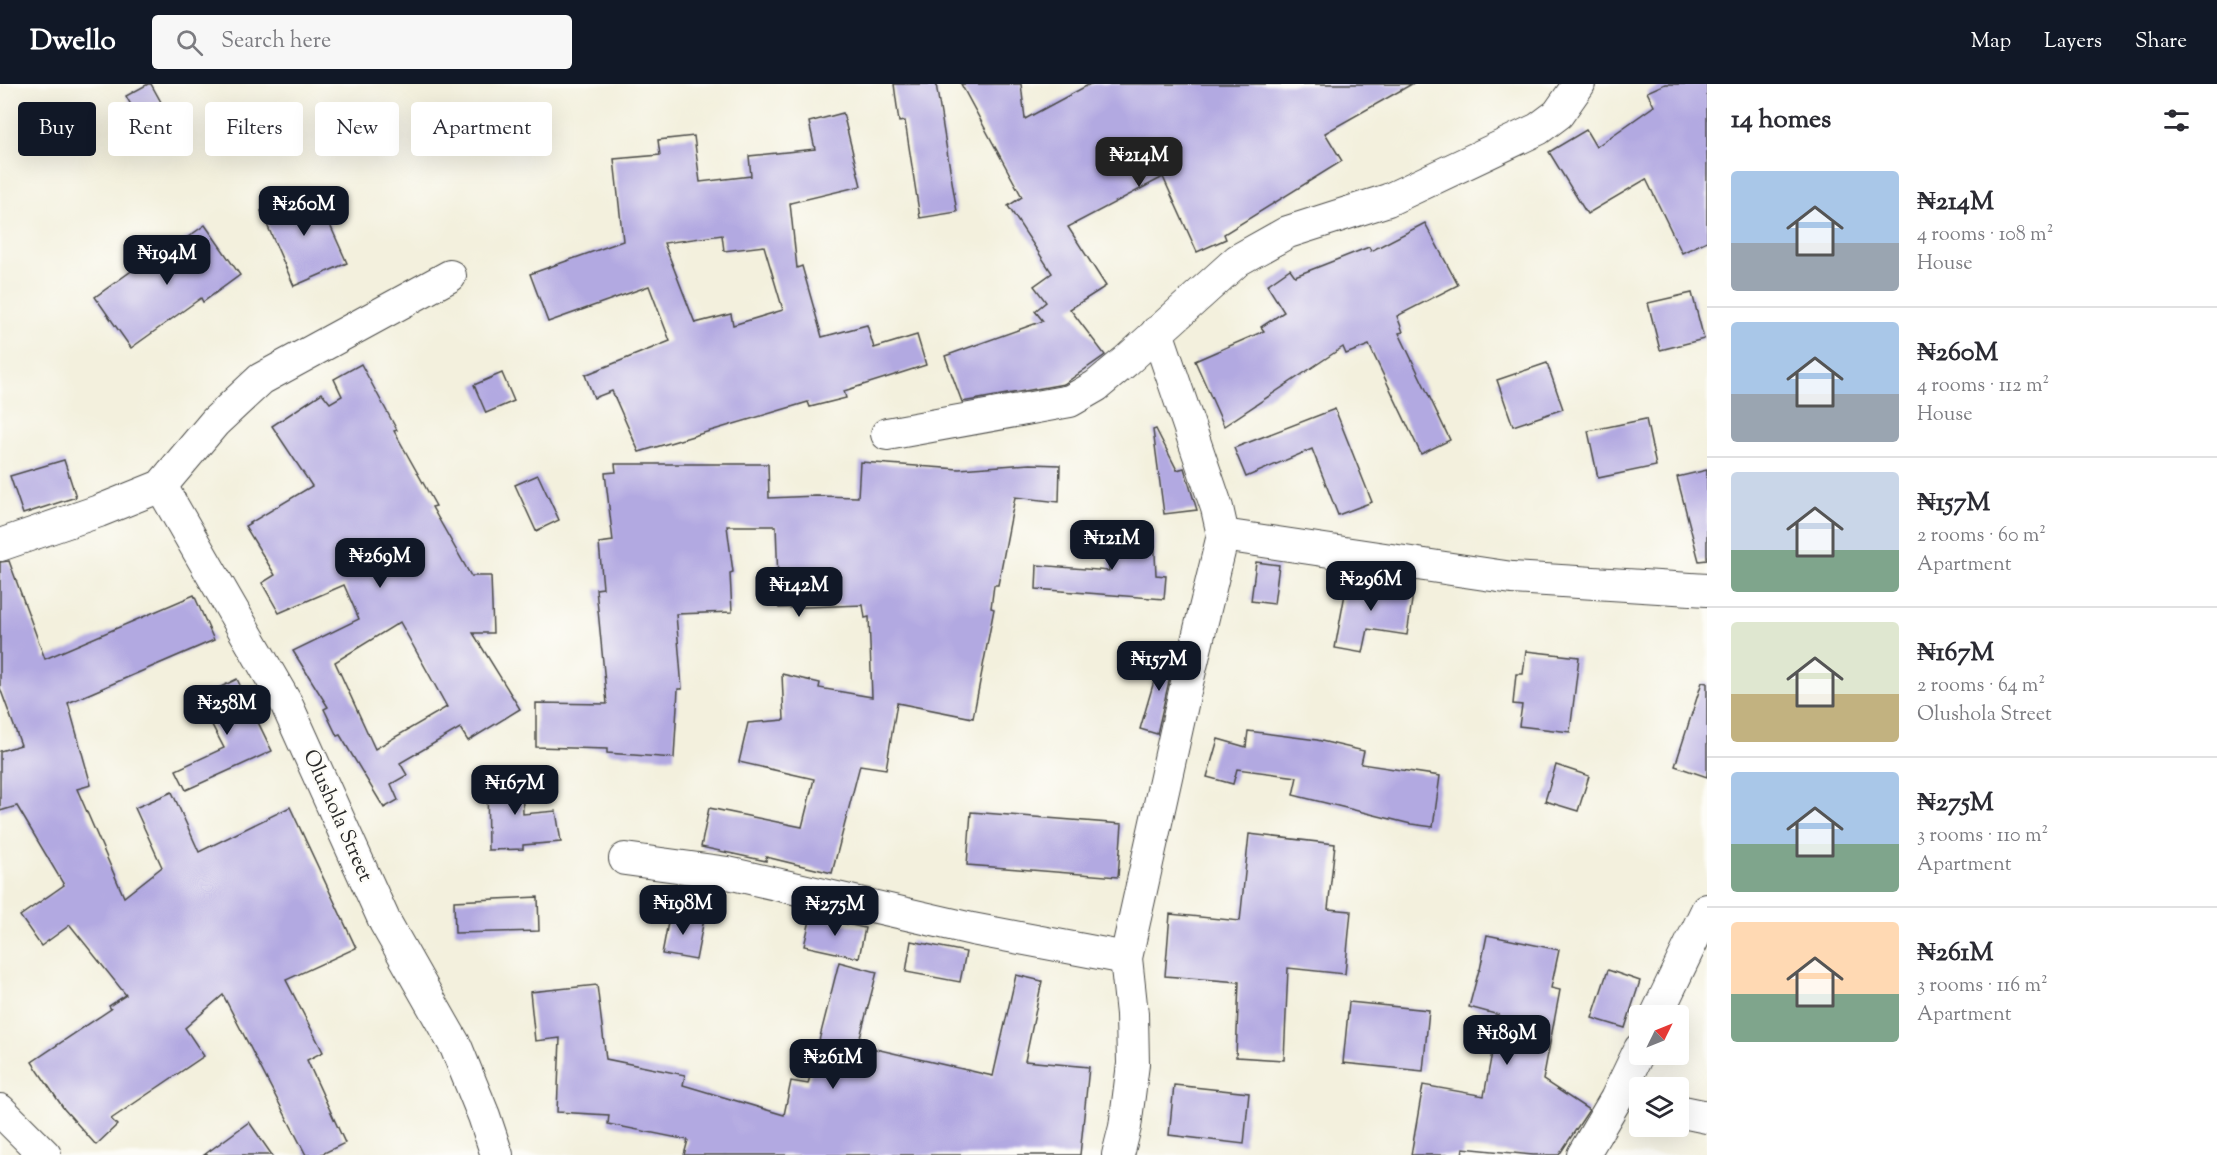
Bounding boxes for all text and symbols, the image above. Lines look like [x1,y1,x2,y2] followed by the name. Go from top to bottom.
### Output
[152,15,572,69] search box
[30,22,116,62] text: Dwello
[173,26,206,59] icon: search
[221,26,331,58] text: Search here
[1971,27,2011,57] text: Map
[2044,27,2102,57] text: Layers
[2135,27,2187,57] text: Share
[18,102,96,156] chip: Buy
[108,102,193,156] chip: Rent
[205,102,303,156] chip: Filters
[315,102,399,156] chip: New
[411,102,552,156] chip: Apartment
[1731,102,1831,139] text: 14 homes
[2160,104,2193,137] icon: filters
[1097,137,1181,188] pin: ₦214M
[1109,142,1169,171] text: ₦214M
[1917,184,1994,221] text: ₦214M
[262,186,346,237] pin: ₦260M
[273,191,335,220] text: ₦260M
[1779,195,1851,267] icon: home
[1917,221,2053,250] text: 4 rooms · 108 m²
[125,235,209,286] pin: ₦194M
[137,240,197,269] text: ₦194M
[1917,250,1972,279] text: House
[1917,335,1998,372] text: ₦260M
[1779,346,1851,418] icon: home
[1917,372,2049,401] text: 4 rooms · 112 m²
[1917,401,1972,430] text: House
[1917,485,1990,522] text: ₦157M
[1779,496,1851,568] icon: home
[1070,520,1154,571] pin: ₦121M
[1917,522,2046,551] text: 2 rooms · 60 m²
[1084,525,1140,554] text: ₦121M
[338,538,422,589] pin: ₦269M
[349,543,411,572] text: ₦269M
[1917,551,2012,580] text: Apartment
[1329,561,1413,612] pin: ₦296M
[1340,566,1402,595] text: ₦296M
[757,567,841,618] pin: ₦142M
[769,572,829,601] text: ₦142M
[1917,635,1994,672] text: ₦167M
[1117,641,1201,692] pin: ₦157M
[1131,646,1187,675] text: ₦157M
[1779,646,1851,718] icon: home
[1917,672,2045,701] text: 2 rooms · 64 m²
[185,685,269,736] pin: ₦258M
[198,690,256,719] text: ₦258M
[1917,701,2052,730] text: Olushola Street
[294,745,380,887] street label: Olushola Street
[473,765,557,816] pin: ₦167M
[485,770,545,799] text: ₦167M
[1917,785,1994,822] text: ₦275M
[1779,796,1851,868] icon: home
[1917,822,2048,851] text: 3 rooms · 110 m²
[1917,851,2012,880] text: Apartment
[641,885,725,936] pin: ₦198M
[793,886,877,937] pin: ₦275M
[654,890,712,919] text: ₦198M
[805,891,865,920] text: ₦275M
[1917,935,1993,972] text: ₦261M
[1779,946,1851,1018] icon: home
[1917,972,2048,1001] text: 3 rooms · 116 m²
[1917,1001,2012,1030] text: Apartment
[1629,1005,1689,1065] north arrow
[1629,1005,1689,1137] map controls
[1465,1015,1549,1066] pin: ₦189M
[1477,1020,1537,1049] text: ₦189M
[791,1039,875,1090] pin: ₦261M
[804,1044,862,1073] text: ₦261M
[1629,1077,1689,1137] button: layers

